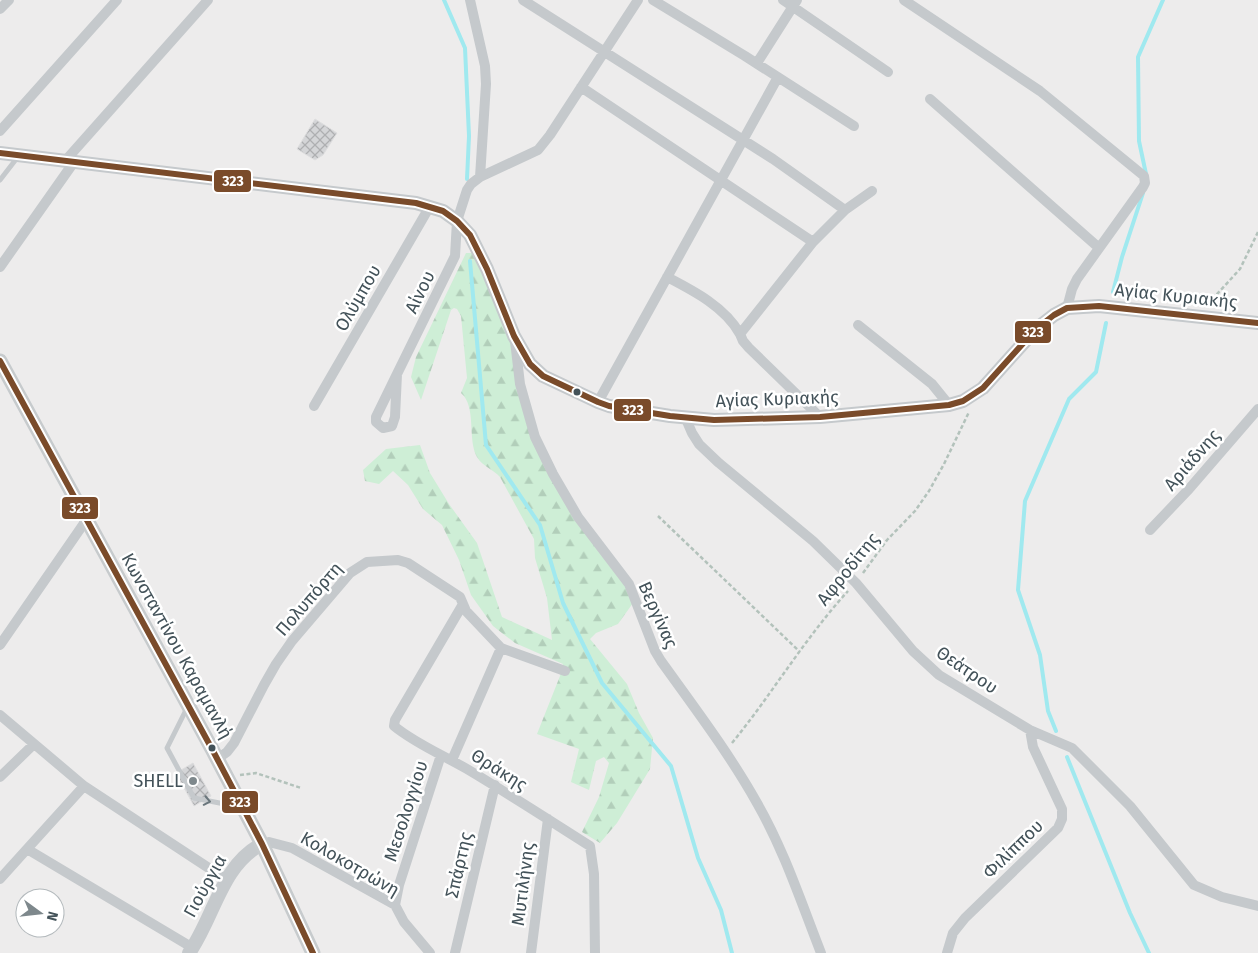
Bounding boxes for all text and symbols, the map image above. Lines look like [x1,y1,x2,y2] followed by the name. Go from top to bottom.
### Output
[213,169,252,193] line badge: 323
[221,173,244,190] text: 323
[330,261,386,335] street label: Ολύμπου
[400,267,440,317] street label: Αίνου
[1114,279,1239,313] street label: Αγίας Κυριακής
[1014,320,1052,344] line badge: 323
[1021,324,1044,341] text: 323
[715,386,840,412] street label: Αγίας Κυριακής
[572,387,582,397] unlabelled marker
[613,398,652,422] line badge: 323
[621,402,644,419] text: 323
[1159,424,1225,495] street label: Αριάδνης
[61,496,99,520] line badge: 323
[68,500,91,517] text: 323
[812,528,884,610] street label: Αφροδίτης
[117,549,237,743] street label: Κωνσταντίνου Καραμανλή
[271,557,347,641] street label: Πολυπόρτη
[634,578,683,652] street label: Βεργίνας
[932,641,1002,699] street label: Θεάτρου
[207,743,217,753] unlabelled marker
[467,744,532,796] street label: Θράκης
[379,758,433,864] street label: Μεσολογγίου
[133,770,183,792] place label: SHELL
[187,775,199,787] marker: SHELL
[221,790,259,814] line badge: 323
[228,794,251,811] text: 323
[203,795,212,805] one-way arrow
[978,815,1048,883] street label: Φιλίππου
[297,827,403,901] street label: Κολοκοτρώνη
[441,829,477,900] street label: Σπάρτης
[507,840,539,927] street label: Μυτιλήνης
[179,851,231,921] street label: Γιούργια
[15,888,65,938] north arrow
[43,910,61,923] text: N

